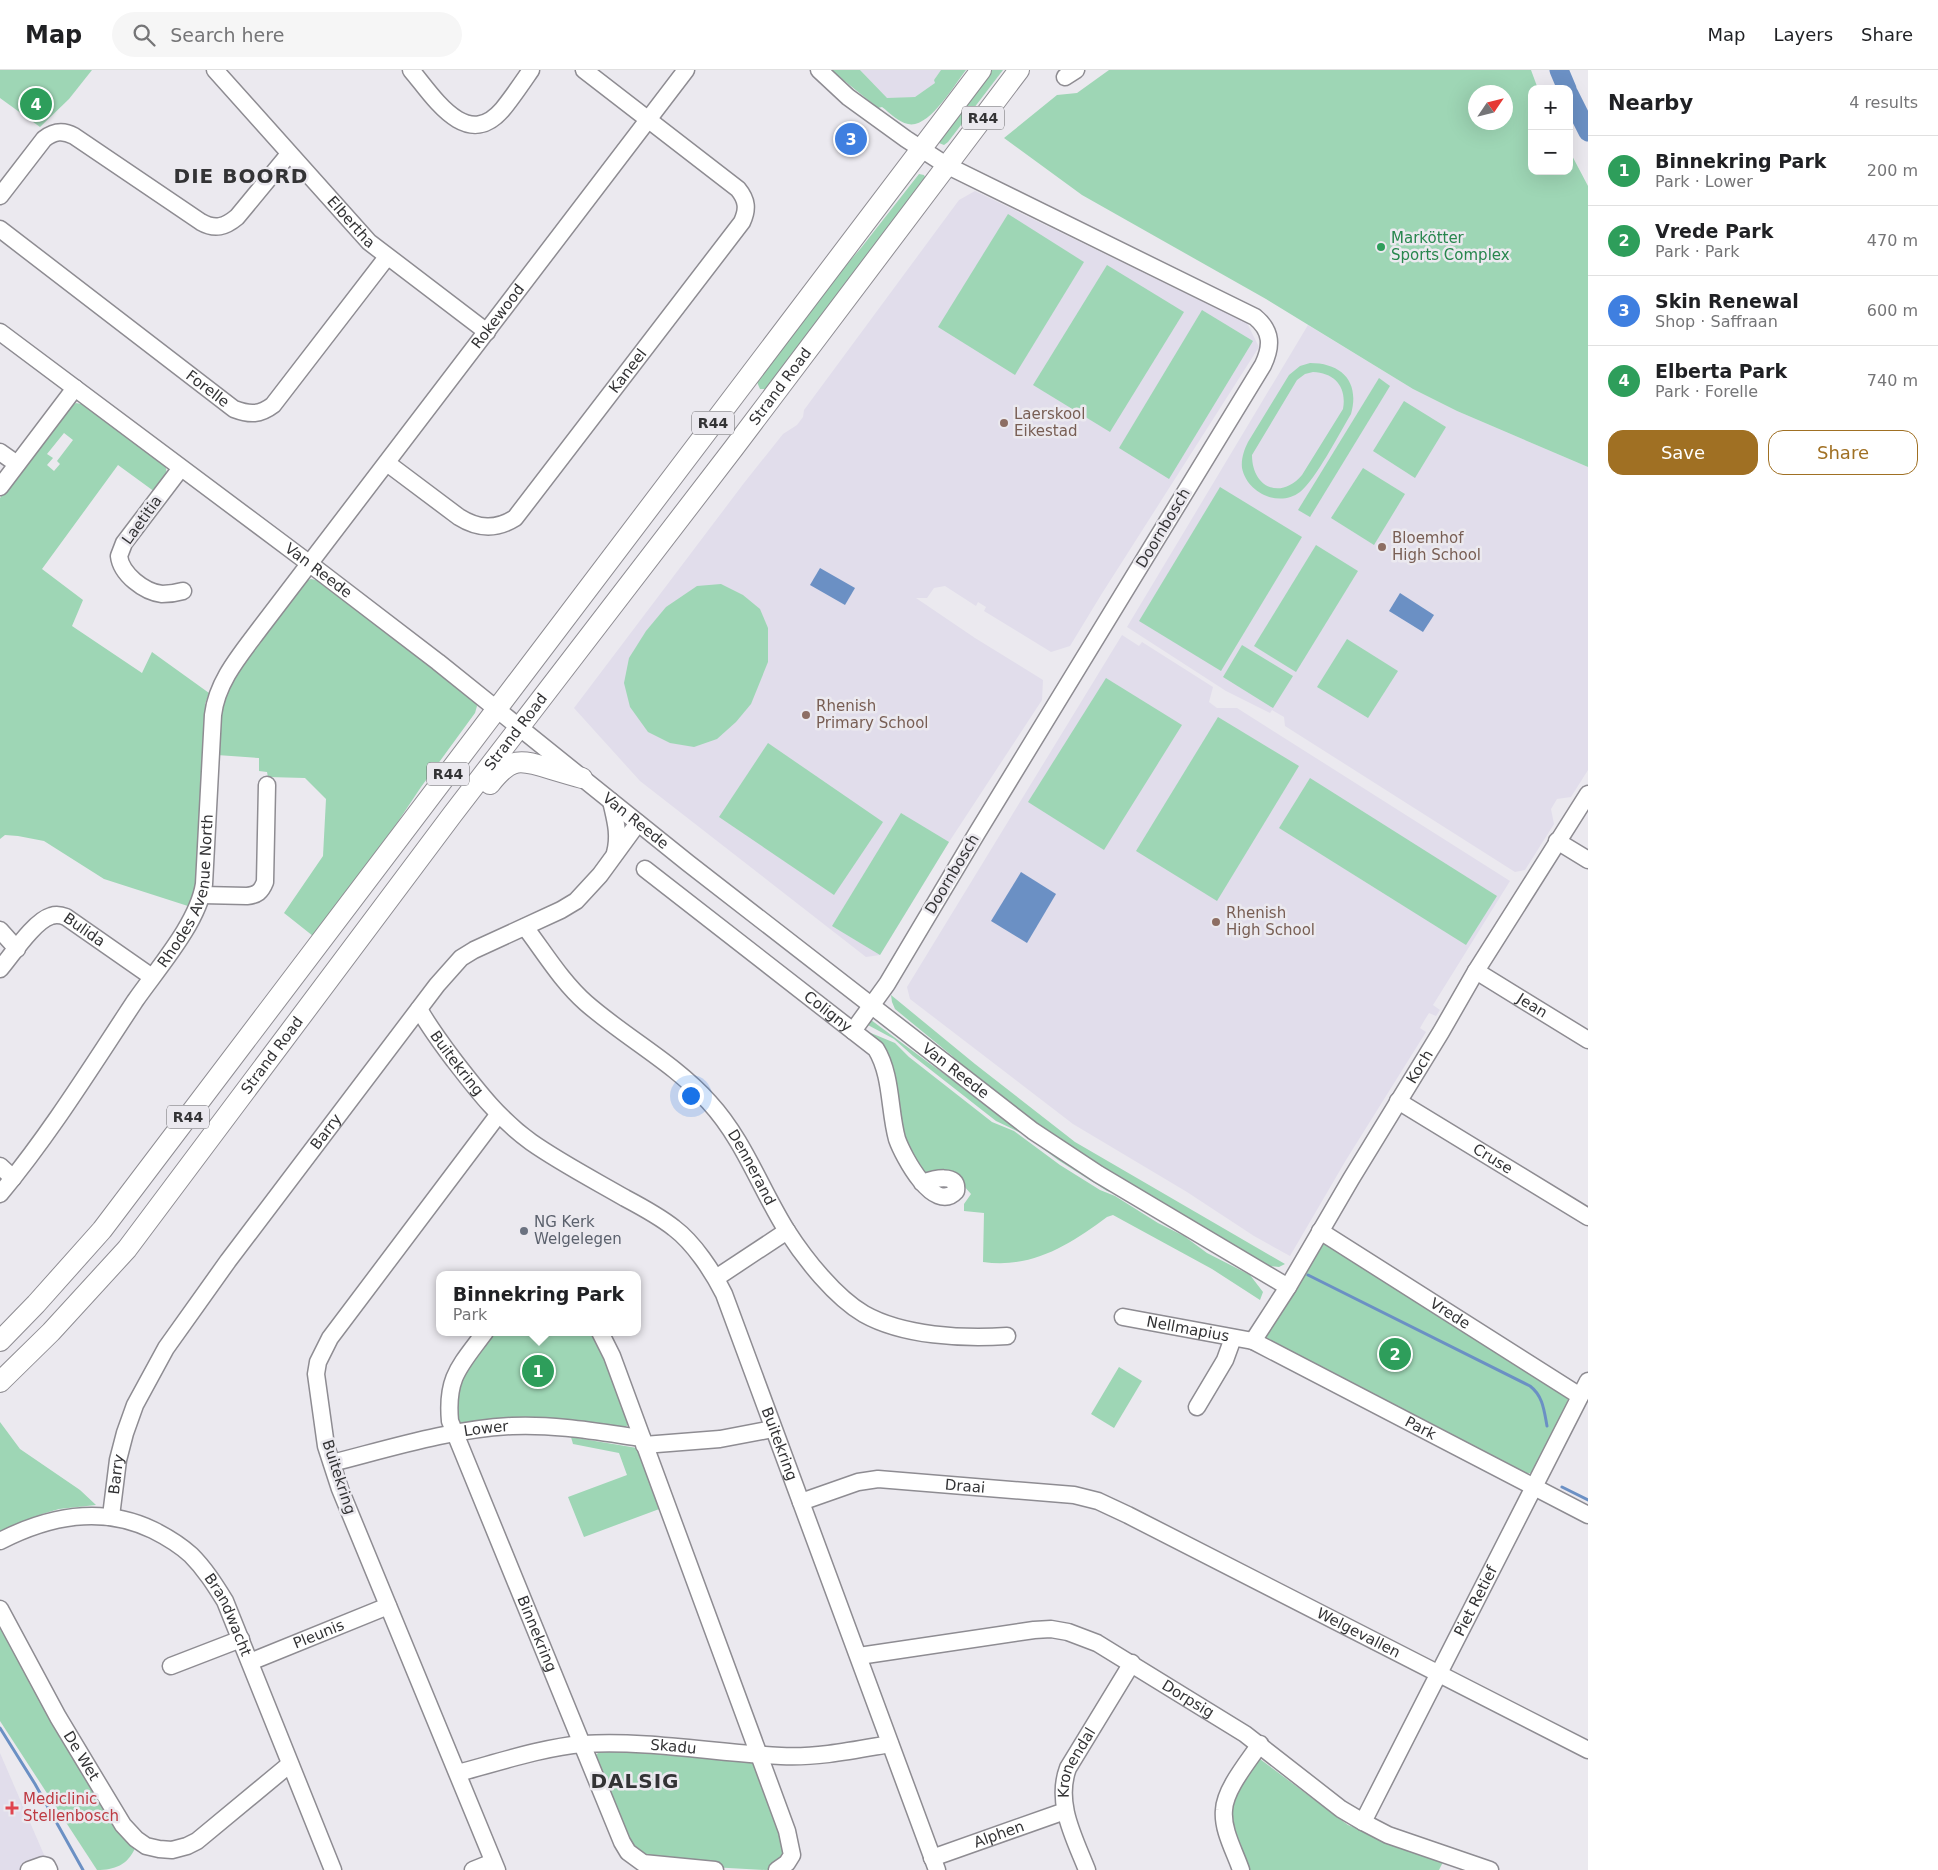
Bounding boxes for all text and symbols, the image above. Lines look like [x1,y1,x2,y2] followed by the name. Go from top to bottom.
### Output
[112,12,462,57] search box
[25,21,82,49] text: Map
[130,21,158,49] icon: search
[170,24,284,46] text: Search here
[1707,24,1745,45] text: Map
[1773,24,1833,45] text: Layers
[1861,24,1913,45] text: Share
[20,85,52,123] pin: 4
[1468,85,1513,130] north arrow
[1528,85,1573,175] map controls
[1528,85,1573,130] button: +
[1608,91,1693,115] text: Nearby
[1849,93,1918,112] text: 4 results
[962,106,1004,129] road number: R44
[835,120,867,158] pin: 3
[1528,130,1573,175] button: −
[1655,150,1826,172] text: Binnekring Park
[1618,161,1630,180] text: 1
[1867,161,1918,180] text: 200 m
[174,164,308,188] district label: DIE BOORD
[1655,172,1753,191] text: Park · Lower
[323,192,378,252] street label: Elbertha
[1655,220,1773,242] text: Vrede Park
[1391,229,1510,264] place label: Markötter Sports Complex
[1618,231,1630,250] text: 2
[1867,231,1918,250] text: 470 m
[1375,241,1387,253] marker: Markötter Sports Complex
[1655,242,1739,261] text: Park · Park
[468,281,528,352] street label: Rokewood
[1655,290,1799,312] text: Skin Renewal
[1618,301,1630,320] text: 3
[1867,301,1918,320] text: 600 m
[1655,312,1778,331] text: Shop · Saffraan
[745,344,815,429] street label: Strand Road
[605,345,650,397] street label: Kaneel
[1655,360,1787,382] text: Elberta Park
[182,366,233,411] street label: Forelle
[1618,371,1630,390] text: 4
[1867,371,1918,390] text: 740 m
[1655,382,1758,401] text: Park · Forelle
[1014,405,1085,440] place label: Laerskool Eikestad
[692,412,734,434] road number: R44
[998,417,1010,429] marker: Laerskool Eikestad
[1608,430,1758,475] button: Save
[1768,430,1918,475] button: Share
[1132,485,1194,571] street label: Doornbosch
[118,492,166,548] street label: Laetitia
[1392,529,1481,564] place label: Bloemhof High School
[281,539,356,602] street label: Van Reede
[1376,541,1388,553] marker: Bloemhof High School
[481,690,551,774] street label: Strand Road
[816,697,929,732] place label: Rhenish Primary School
[800,709,812,721] marker: Rhenish Primary School
[427,762,469,786] road number: R44
[599,789,672,853] street label: Van Reede
[154,814,217,971] street label: Rhodes Avenue North
[921,831,983,917] street label: Doornbosch
[1226,904,1315,939] place label: Rhenish High School
[60,909,109,951] street label: Bulida
[1210,916,1222,928] marker: Rhenish High School
[800,987,856,1036] street label: Coligny
[1513,989,1551,1022] street label: Jean
[237,1013,307,1098] street label: Strand Road
[426,1027,487,1099] street label: Buitekring
[919,1039,993,1102] street label: Van Reede
[1403,1047,1437,1087] street label: Koch
[678,1083,704,1109] your location
[167,1106,209,1128] road number: R44
[307,1110,345,1153] street label: Barry
[724,1126,779,1208] street label: Dennerand
[1470,1140,1516,1178] street label: Cruse
[534,1213,622,1248] place label: NG Kerk Welgelegen
[518,1225,530,1237] marker: NG Kerk Welgelegen
[436,1271,641,1336] popup
[453,1283,624,1305] text: Binnekring Park
[1427,1294,1473,1333] street label: Vrede
[453,1305,487,1324] text: Park
[1145,1313,1231,1345] street label: Nellmapius
[1379,1335,1411,1373] pin: 2
[522,1352,554,1390] pin: 1
[758,1405,801,1483] street label: Buitekring
[1402,1413,1439,1444] street label: Park
[462,1417,510,1440] street label: Lower
[319,1438,359,1516] street label: Buitekring
[105,1452,128,1496] street label: Barry
[944,1475,986,1497] street label: Draai
[1450,1562,1501,1639] street label: Piet Retief
[201,1570,255,1659] street label: Brandwacht
[513,1593,561,1675] street label: Binnekring
[1314,1604,1403,1662] street label: Welgevallen
[290,1616,347,1653] street label: Pleunis
[1159,1676,1217,1722] street label: Dorpsig
[1055,1724,1099,1798] street label: Kronendal
[60,1728,103,1784] street label: De Wet
[650,1736,697,1758] street label: Skadu
[590,1769,680,1793] district label: DALSIG
[23,1790,119,1825] place label: Mediclinic Stellenbosch
[5,1801,19,1815] marker: Mediclinic Stellenbosch
[971,1817,1027,1852] street label: Alphen

